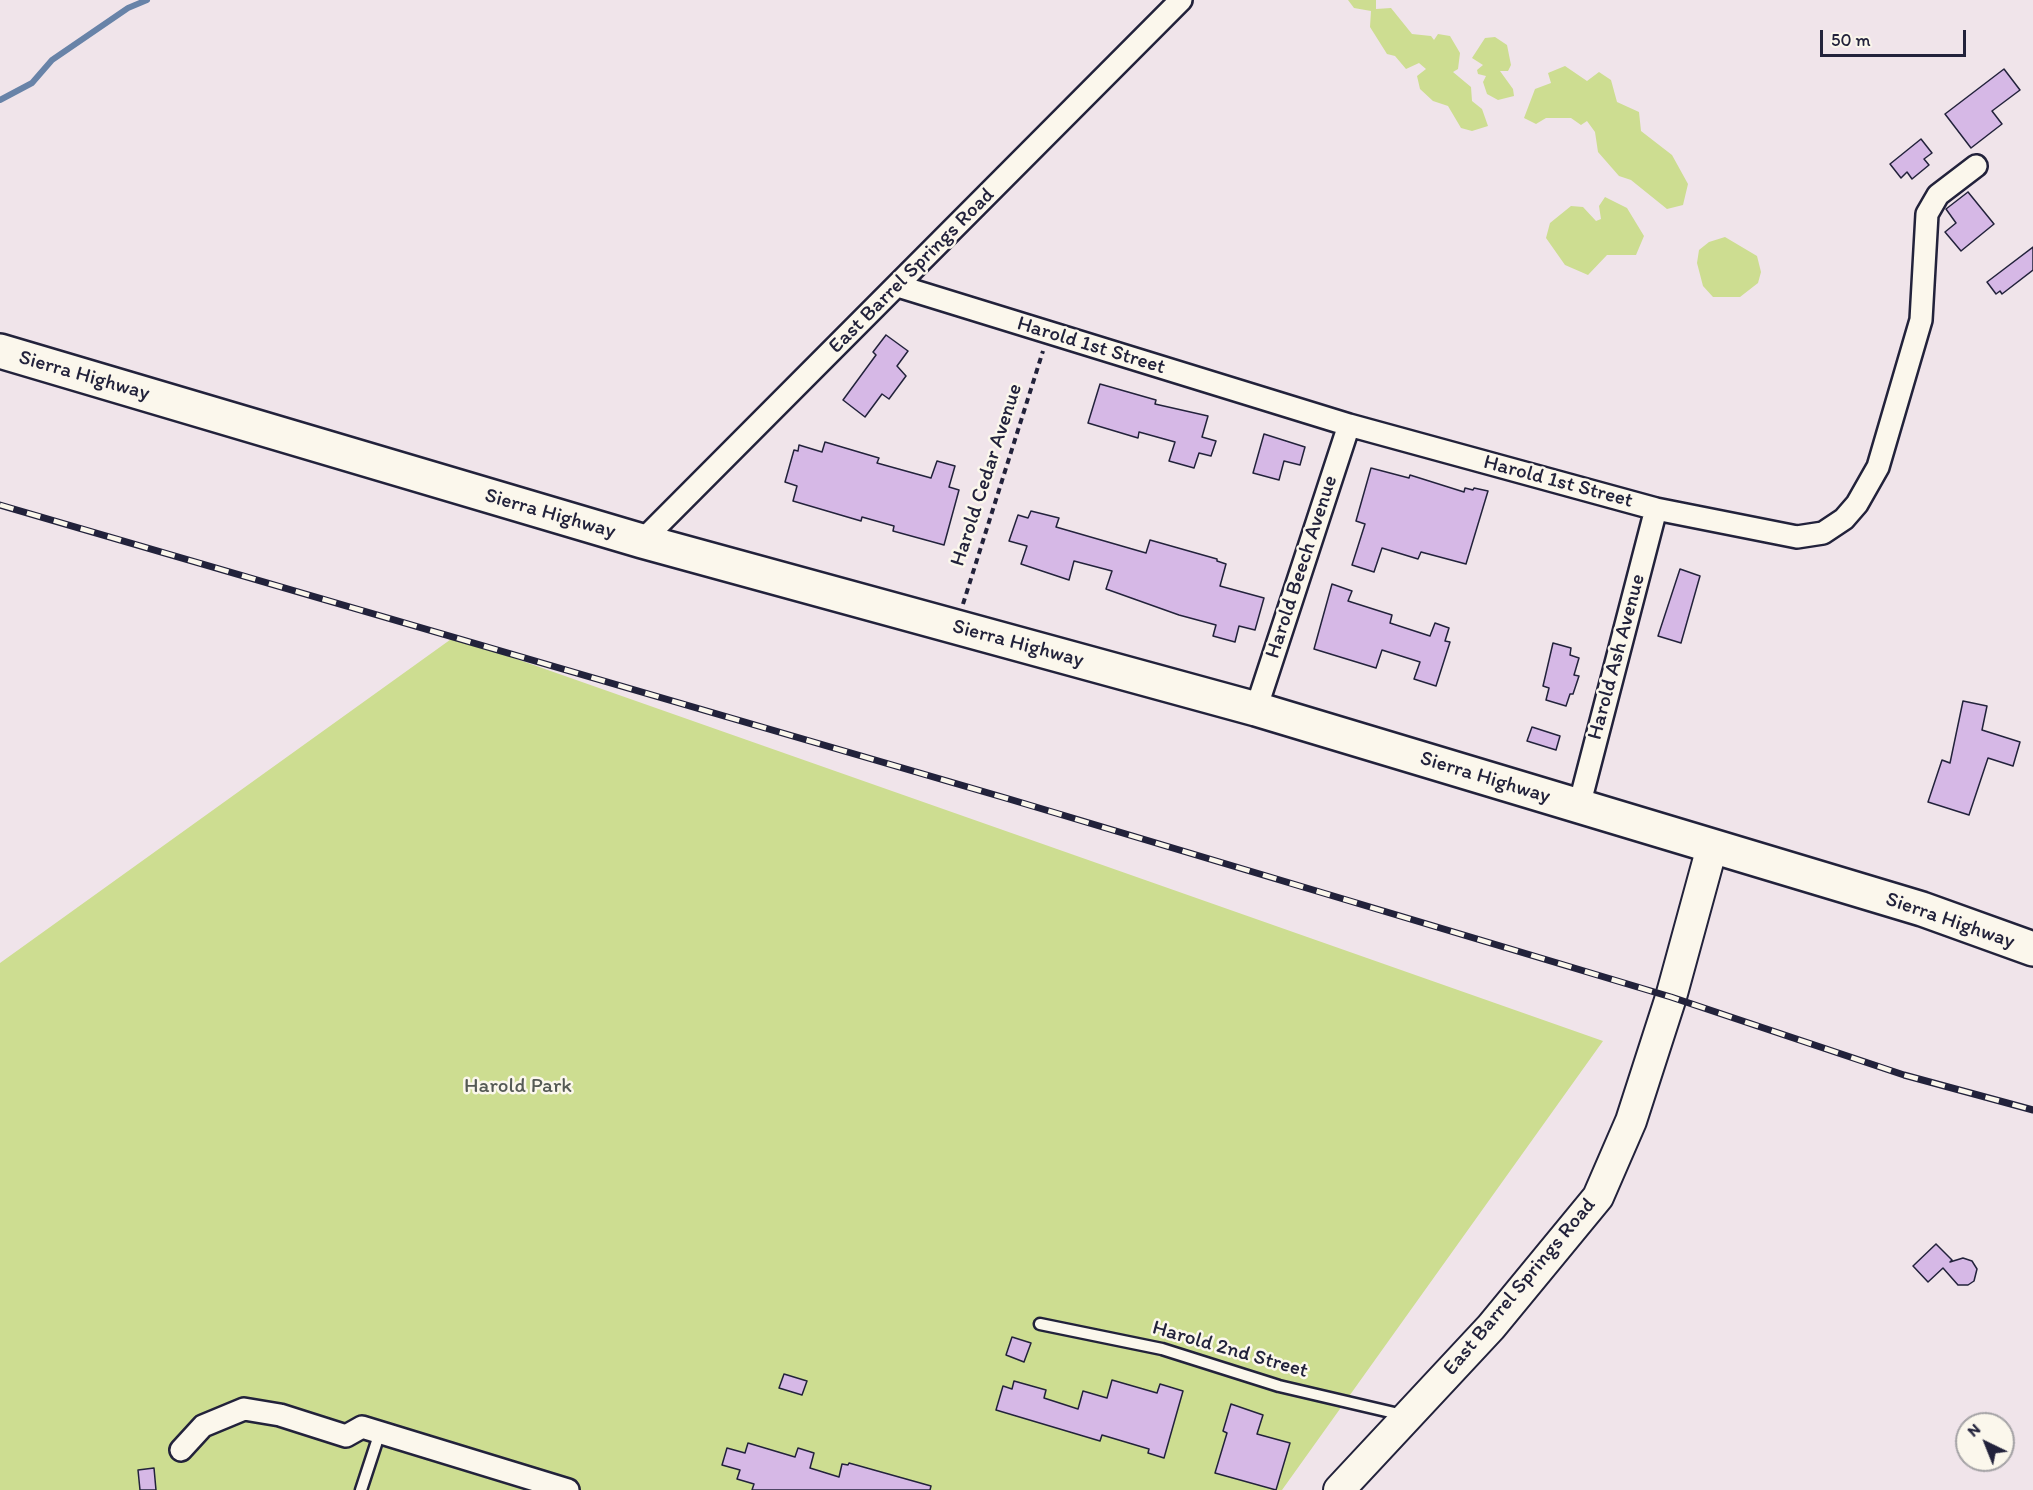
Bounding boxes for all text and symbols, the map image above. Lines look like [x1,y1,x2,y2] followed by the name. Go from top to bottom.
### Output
[1823,18,1968,56] scale bar
[1831,29,1871,51] text: 50 m
[824,183,1000,359] street label: East Barrel Springs Road
[1014,311,1168,381] street label: Harold 1st Street
[16,345,152,407] street label: Sierra Highway
[946,381,1028,569] street label: Harold Cedar Avenue
[1480,450,1636,514] street label: Harold 1st Street
[1260,472,1344,662] street label: Harold Beech Avenue
[482,483,618,545] street label: Sierra Highway
[1583,571,1651,743] street label: Harold Ash Avenue
[950,614,1086,674] street label: Sierra Highway
[1417,746,1553,810] street label: Sierra Highway
[1882,887,2018,955] street label: Sierra Highway
[464,1074,572,1100] park label: Harold Park
[1438,1193,1602,1381] street label: East Barrel Springs Road
[1149,1316,1311,1384] street label: Harold 2nd Street
[1955,1412,2015,1472] north arrow
[1963,1419,1984,1441] text: N

